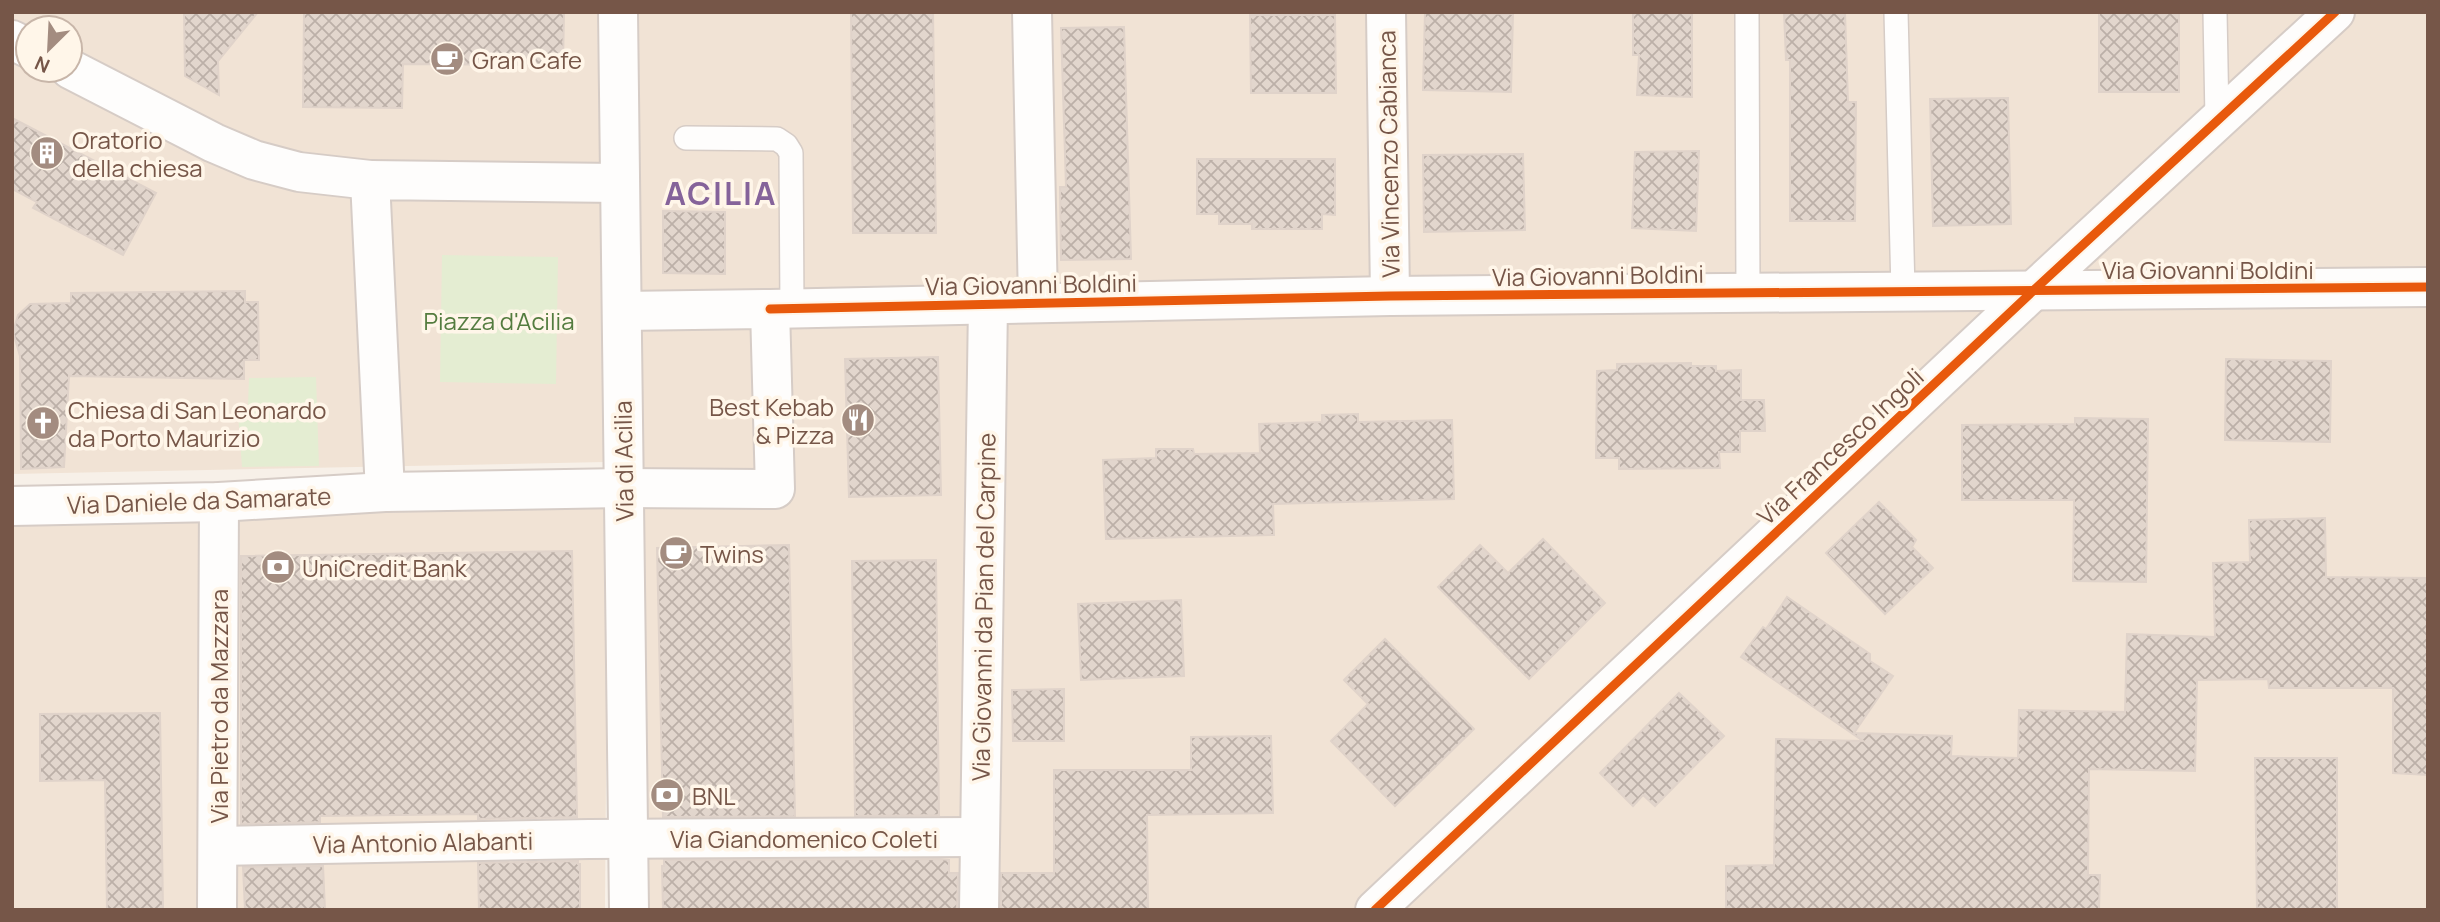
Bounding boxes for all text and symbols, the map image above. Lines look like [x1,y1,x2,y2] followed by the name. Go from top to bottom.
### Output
[14,14,84,84] north arrow
[1369,30,1407,278] street label: Via Vincenzo Cabianca
[428,40,466,78] cafe icon: Gran Cafe
[472,43,582,76] place label: Gran Cafe
[31,50,54,79] text: N
[72,123,203,184] place label: Oratorio della chiesa
[28,134,66,172] building icon: Oratorio della chiesa
[665,171,777,215] district label: ACILIA
[2102,253,2314,286] street label: Via Giovanni Boldini
[1492,257,1704,293] street label: Via Giovanni Boldini
[925,266,1137,302] street label: Via Giovanni Boldini
[424,304,575,337] park label: Piazza d'Acilia
[1750,360,1930,532] street label: Via Francesco Ingoli
[709,390,834,451] place label: Best Kebab & Pizza
[68,393,327,454] place label: Chiesa di San Leonardo da Porto Maurizio
[605,400,641,522] street label: Via di Acilia
[839,401,877,439] restaurant icon: Best Kebab & Pizza
[24,404,62,442] church icon: Chiesa di San Leonardo da Porto Maurizio
[963,433,1003,781] street label: Via Giovanni da Pian del Carpine
[66,479,332,521] street label: Via Daniele da Samarate
[657,534,695,572] cafe icon: Twins
[700,537,764,570] place label: Twins
[259,548,297,586] bank icon: UniCredit Bank
[302,551,468,584] place label: UniCredit Bank
[202,589,235,823] street label: Via Pietro da Mazzara
[648,776,686,814] bank icon: BNL
[692,779,735,812] place label: BNL
[670,822,938,855] street label: Via Giandomenico Coleti
[312,824,534,860] street label: Via Antonio Alabanti

